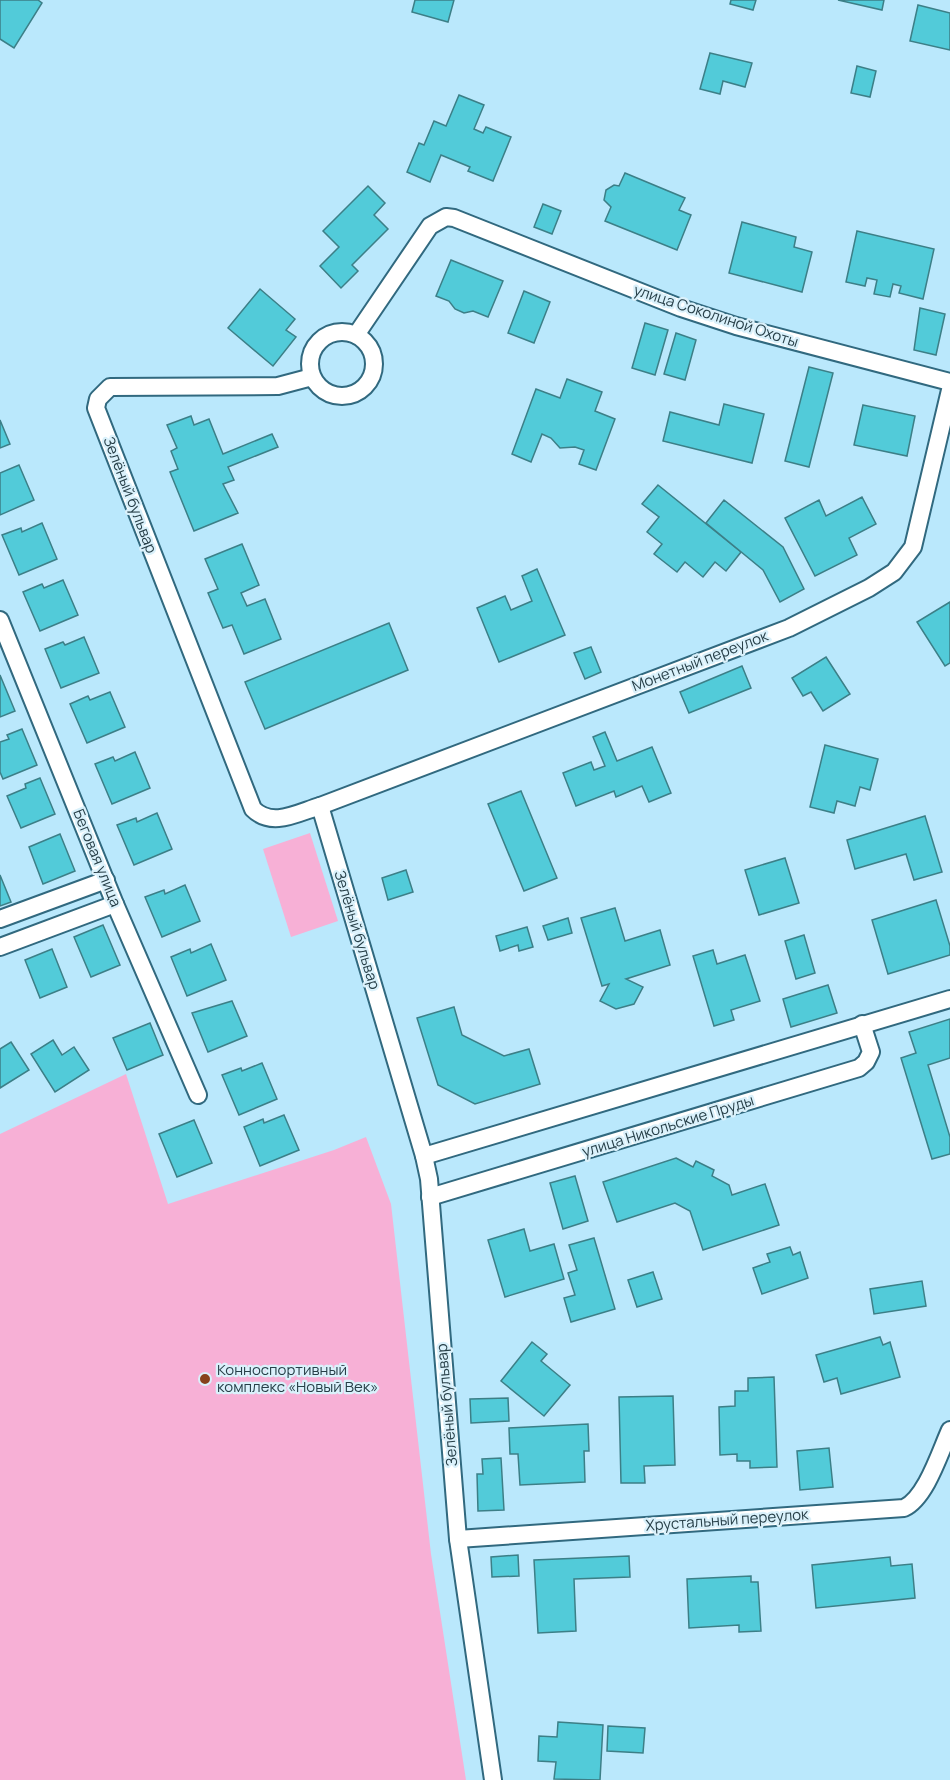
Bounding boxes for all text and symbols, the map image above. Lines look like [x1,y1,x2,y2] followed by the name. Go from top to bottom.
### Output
[631,279,801,352] street label: улица Соколиной Охоты
[99,434,162,556] street label: Зелёный бульвар
[629,625,772,696] street label: Монетный переулок
[68,806,127,910] street label: Беговая улица
[329,868,386,992] street label: Зелёный бульвар
[579,1089,756,1162] street label: улица Никольские Пруды
[431,1343,462,1467] street label: Зелёный бульвар
[217,1359,378,1397] place label: Конноспортивный комплекс «Новый Век»
[198,1372,212,1386] marker: Конноспортивный комплекс «Новый Век»
[645,1503,810,1536] street label: Хрустальный переулок

